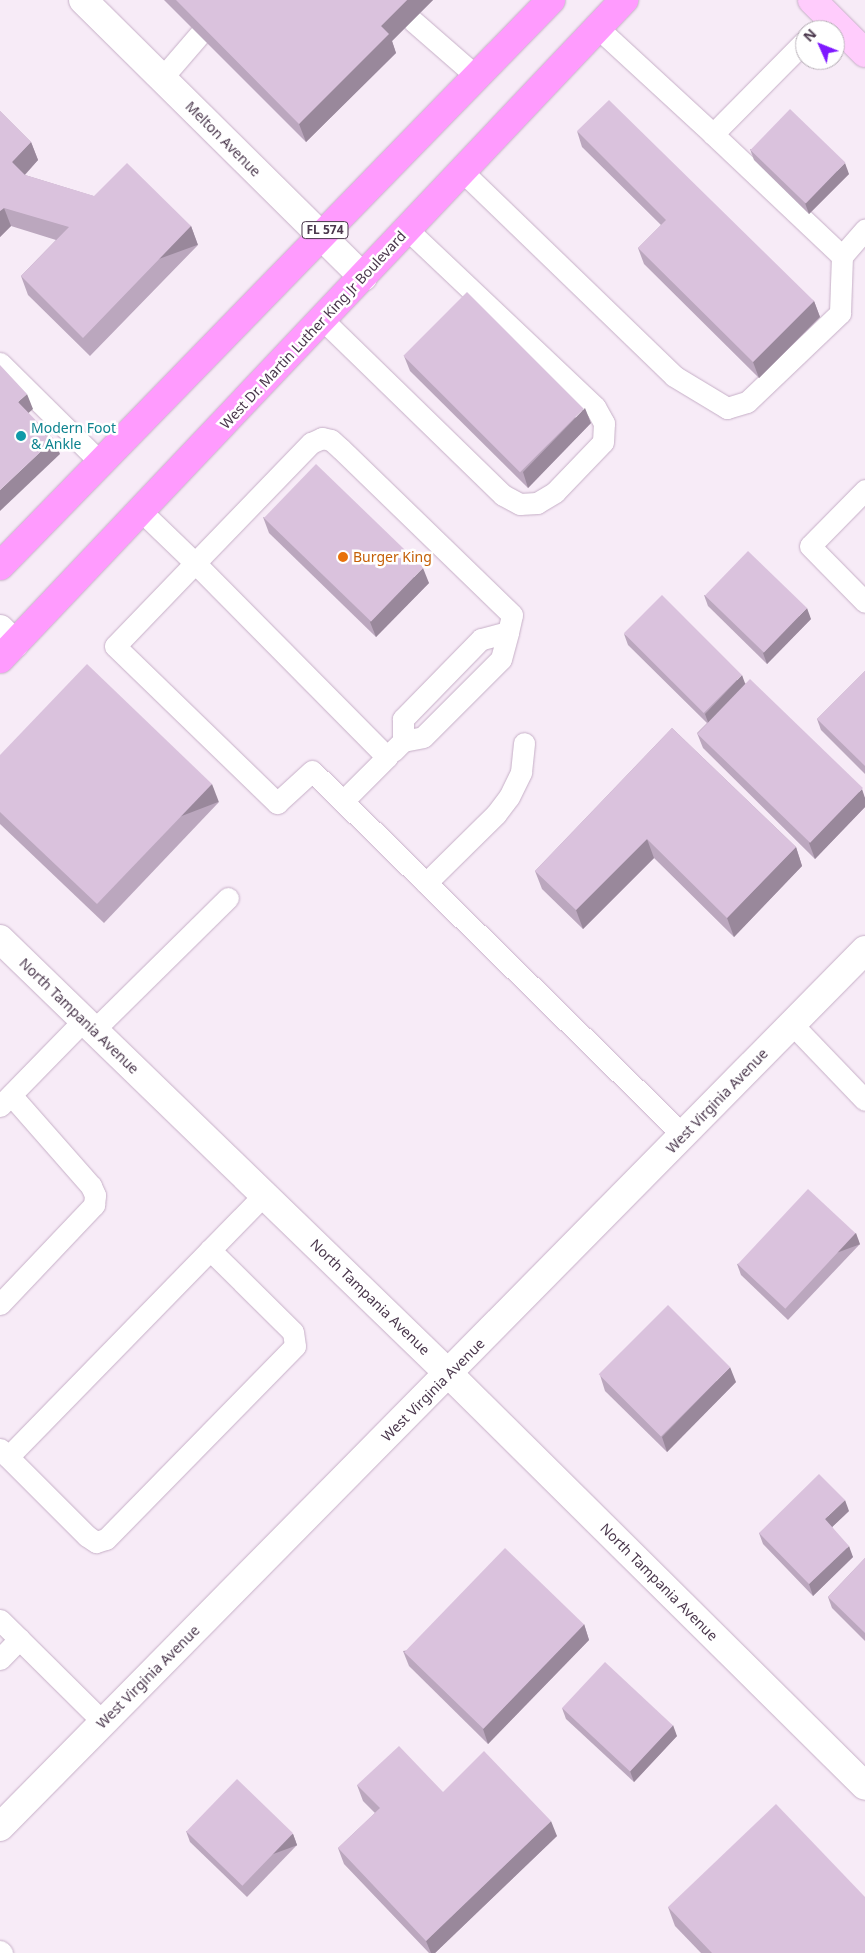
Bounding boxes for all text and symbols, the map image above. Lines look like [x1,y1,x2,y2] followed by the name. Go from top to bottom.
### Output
[795,20,845,70] north arrow
[799,24,820,46] text: N
[182,98,264,180] street label: Melton Avenue
[301,220,349,240] road number: FL 574
[217,228,409,432] street label: West Dr. Martin Luther King Jr Boulevard
[31,420,116,452] place label: Modern Foot & Ankle
[15,430,27,442] marker: Modern Foot & Ankle
[353,549,432,565] place label: Burger King
[337,551,349,563] marker: Burger King
[16,955,142,1077] street label: North Tampania Avenue
[663,1045,771,1157] street label: West Virginia Avenue
[307,1236,433,1358] street label: North Tampania Avenue
[378,1335,488,1445] street label: West Virginia Avenue
[597,1520,721,1644] street label: North Tampania Avenue
[93,1622,203,1732] street label: West Virginia Avenue

